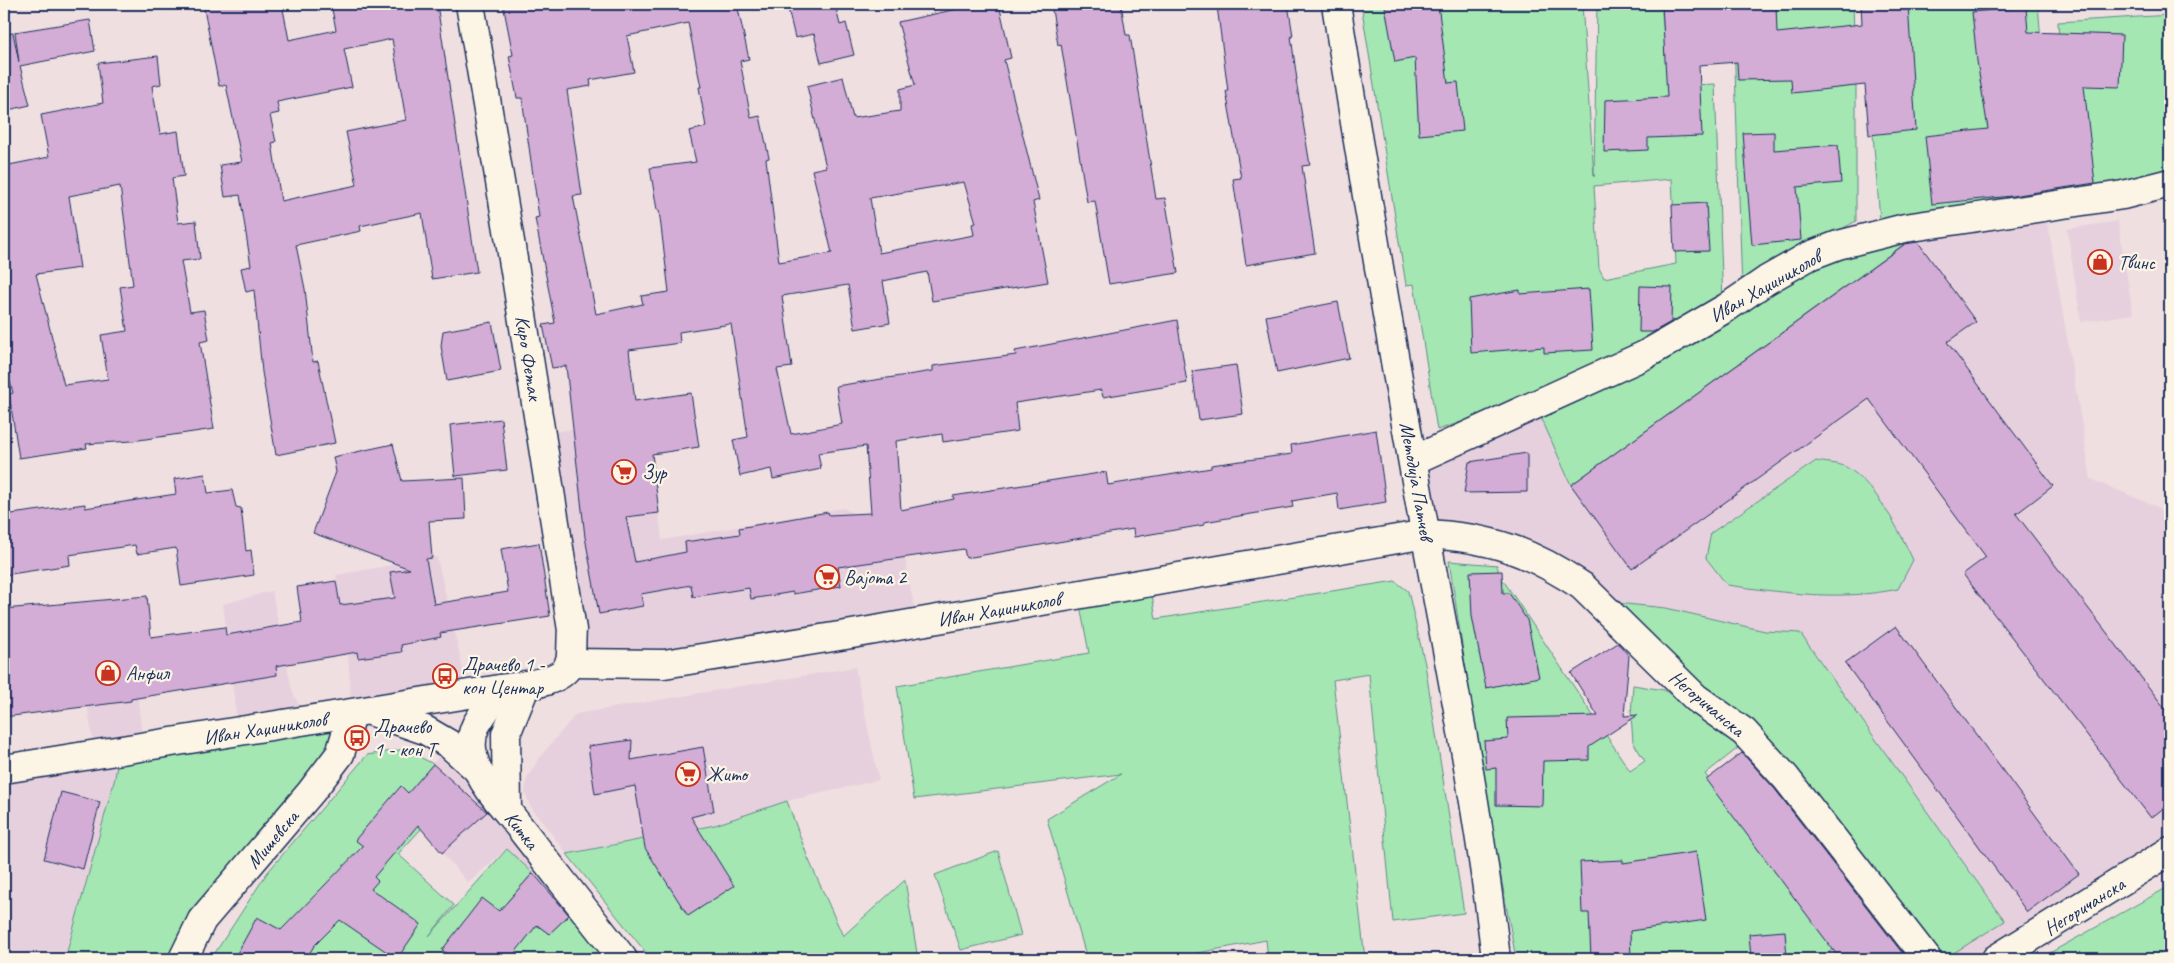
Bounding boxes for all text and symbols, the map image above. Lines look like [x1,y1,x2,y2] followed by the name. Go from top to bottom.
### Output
[1705,242,1830,328] street label: Иван Хаџиниколов
[2087,249,2113,275] shop icon: Твинс
[2118,250,2155,275] place label: Твинс
[509,314,548,404] street label: Киро Фетак
[1394,420,1440,546] street label: Методија Патчев
[611,459,637,485] supermarket icon: Зур
[642,460,668,485] place label: Зур
[814,564,840,590] supermarket icon: Вајота 2
[844,565,908,590] place label: Вајота 2
[936,586,1067,633] street label: Иван Хаџиниколов
[462,652,546,700] place label: Драчево 1 - кон Центар
[95,660,121,686] shop icon: Анфил
[126,661,171,686] place label: Анфил
[432,663,458,689] bus stop icon: Драчево 1 - кон Центар
[1664,665,1751,743] street label: Негоричанска
[202,706,333,751] street label: Иван Хаџиниколов
[374,714,439,762] place label: Драчево 1 - кон T
[344,725,370,751] bus stop icon: Драчево 1 - кон T
[675,761,701,787] supermarket icon: Жито
[706,762,749,787] place label: Жито
[241,804,305,874] street label: Мишевска
[499,806,545,856] street label: Китка
[2039,871,2131,941] street label: Негоричанска

